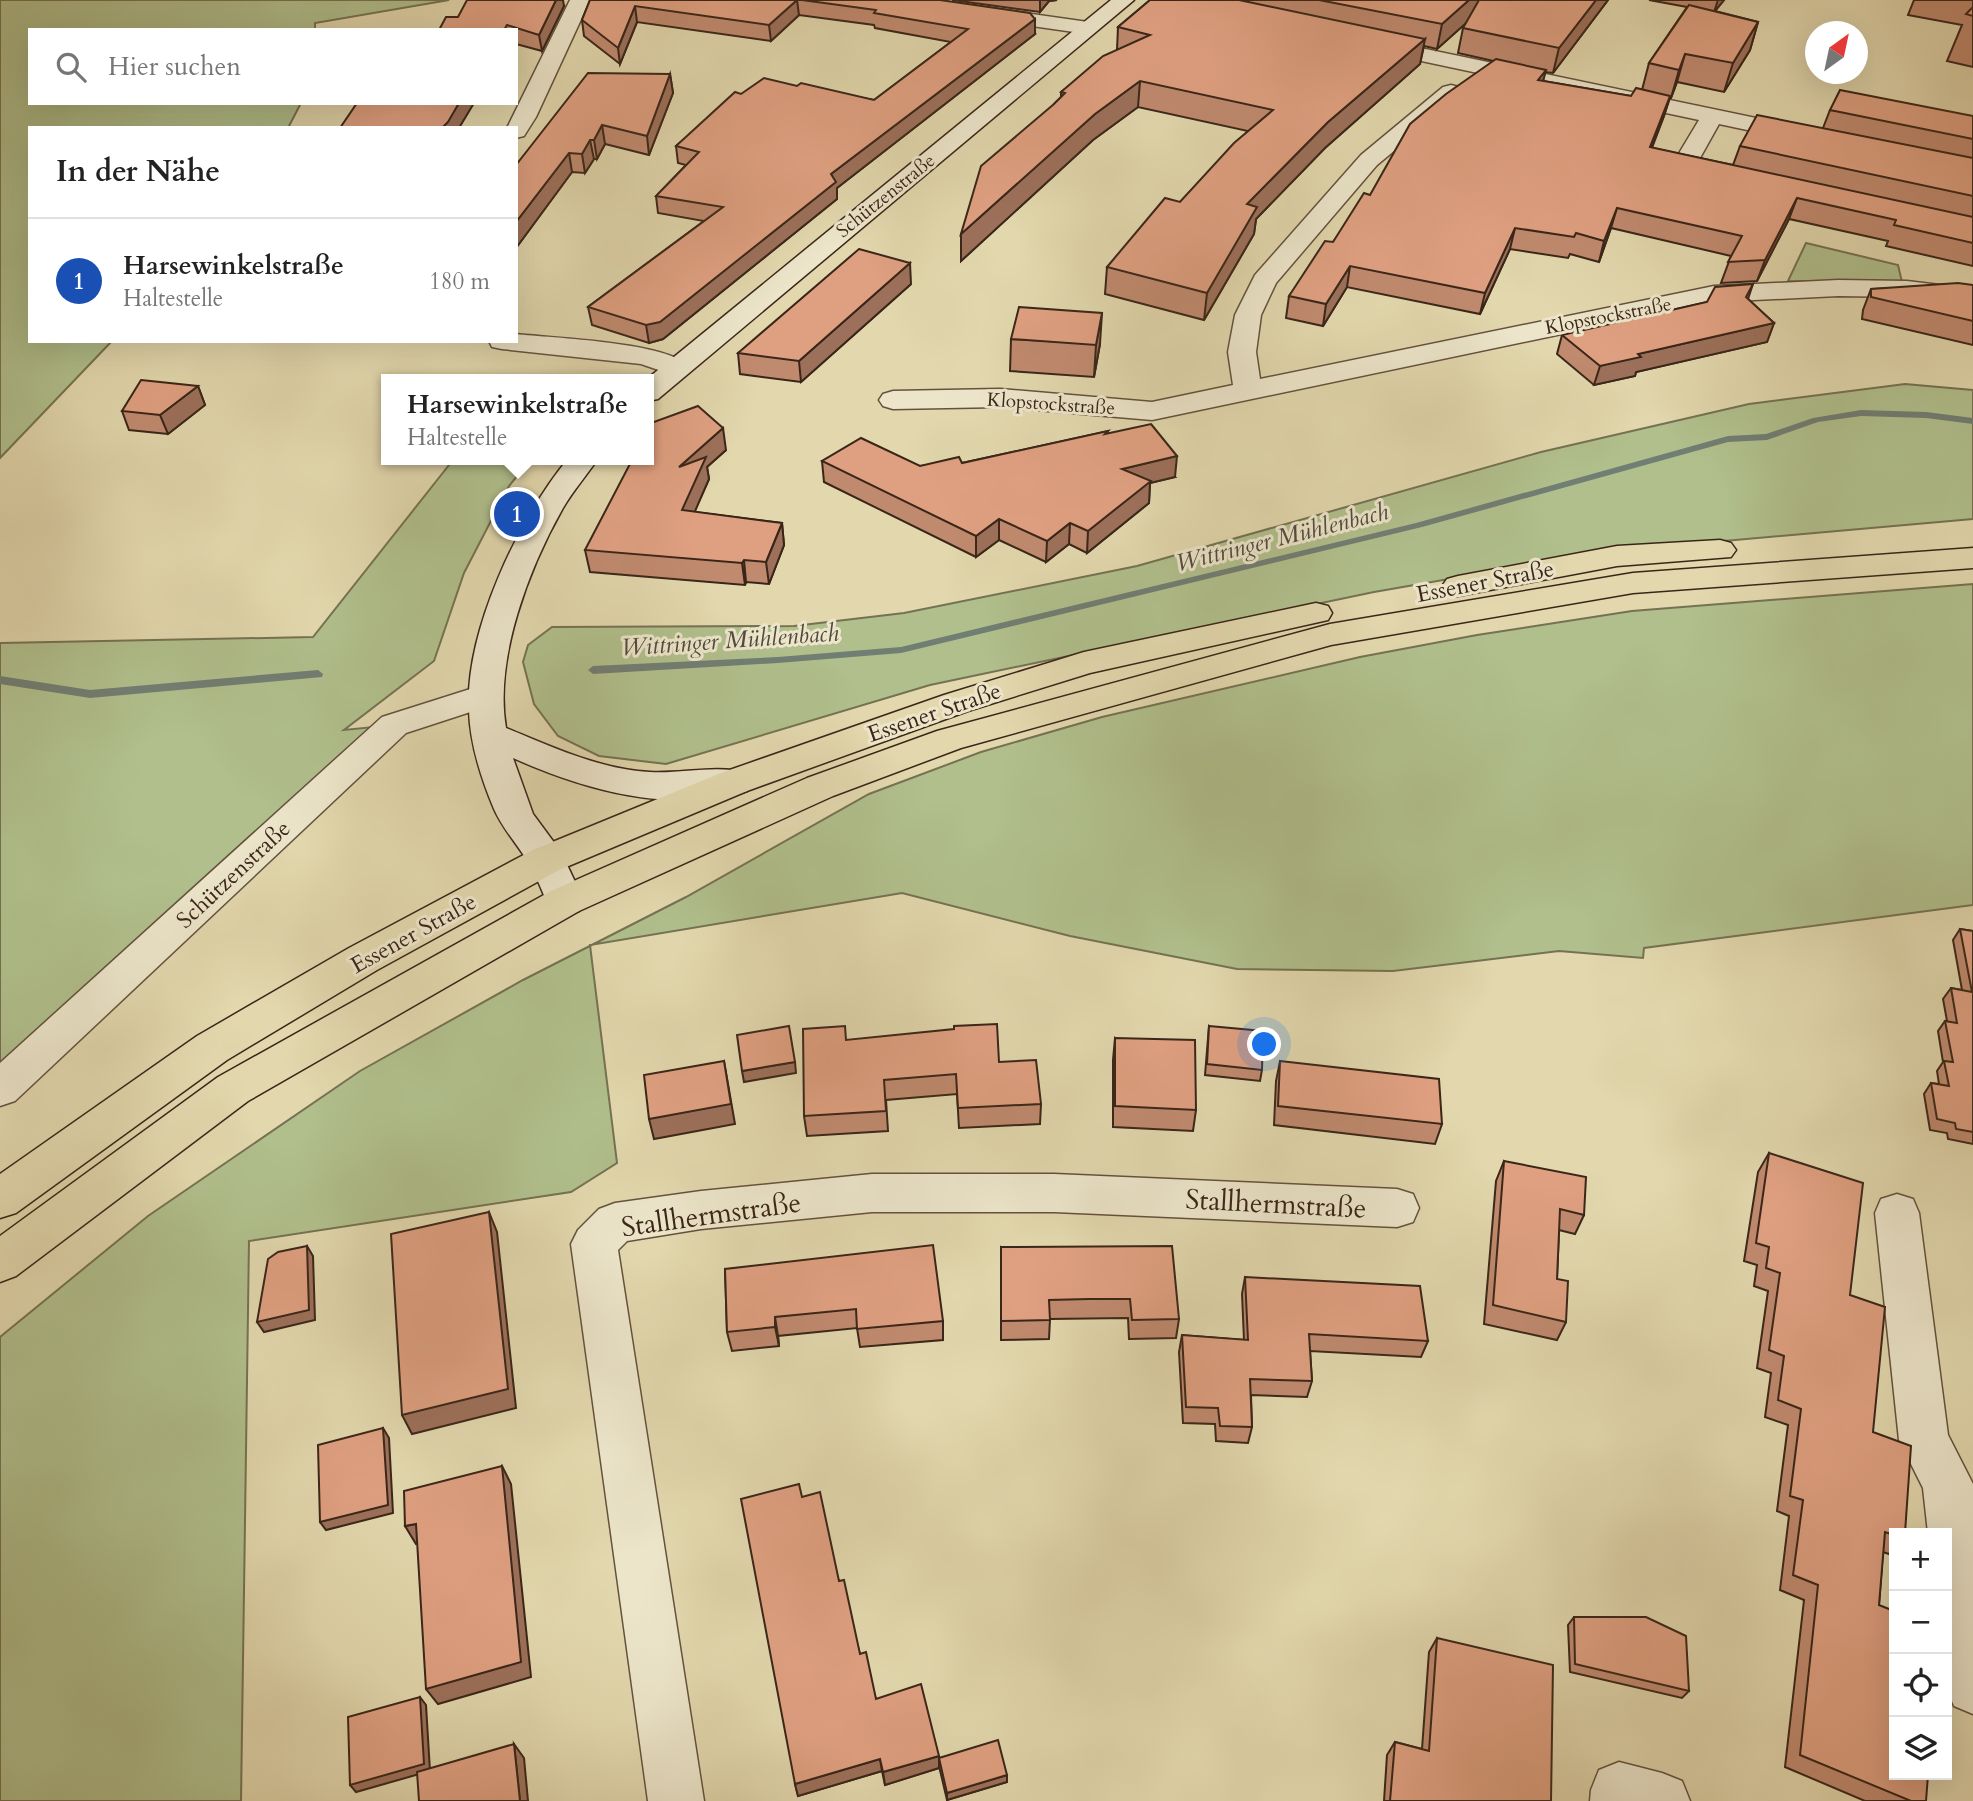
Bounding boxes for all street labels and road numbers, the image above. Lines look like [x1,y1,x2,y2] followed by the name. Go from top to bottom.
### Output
[831,148,941,244] street label: Schützenstraße
[1543,291,1674,341] street label: Klopstockstraße
[986,387,1116,421] street label: Klopstockstraße
[1414,553,1556,610] street label: Essener Straße
[863,675,1005,750] street label: Essener Straße
[169,813,297,935] street label: Schützenstraße
[345,886,482,981] street label: Essener Straße
[1185,1180,1367,1228] street label: Stallhermstraße
[619,1184,803,1246] street label: Stallhermstraße

